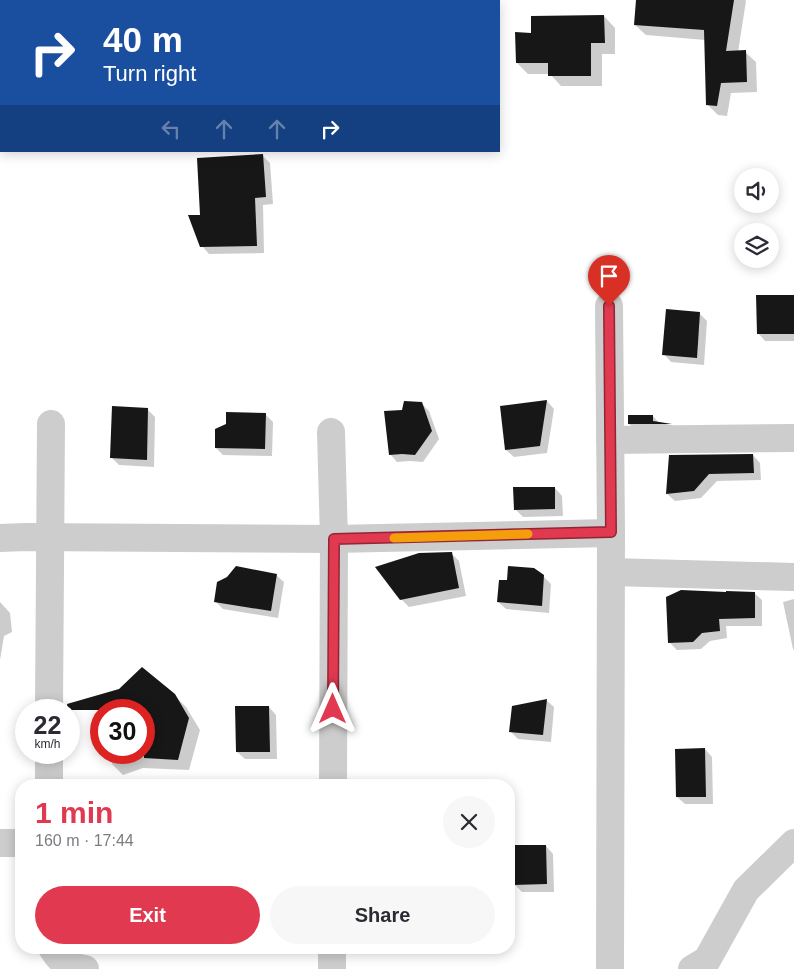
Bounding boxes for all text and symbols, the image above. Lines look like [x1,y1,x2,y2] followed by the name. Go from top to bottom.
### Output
[20,20,85,85] icon: right
[103,20,183,59] text: 40 m
[103,61,196,86] text: Turn right
[157,115,185,143] icon: left
[210,115,238,143] icon: ahead
[263,115,291,143] icon: ahead
[316,115,344,143] icon: right
[734,168,779,268] map controls
[734,168,779,213] button: sound
[734,223,779,268] button: layers
[588,255,630,306] pin
[595,262,623,290] icon: arrive
[306,682,358,734] position arrow
[90,699,155,764] speed limit sign: 30
[34,711,61,739] text: 22
[34,737,61,751] text: km/h
[35,796,113,829] text: 1 min
[443,796,495,848] button: close
[35,832,134,849] text: 160 m · 17:44
[35,886,260,944] button: Exit
[270,886,495,944] button: Share

